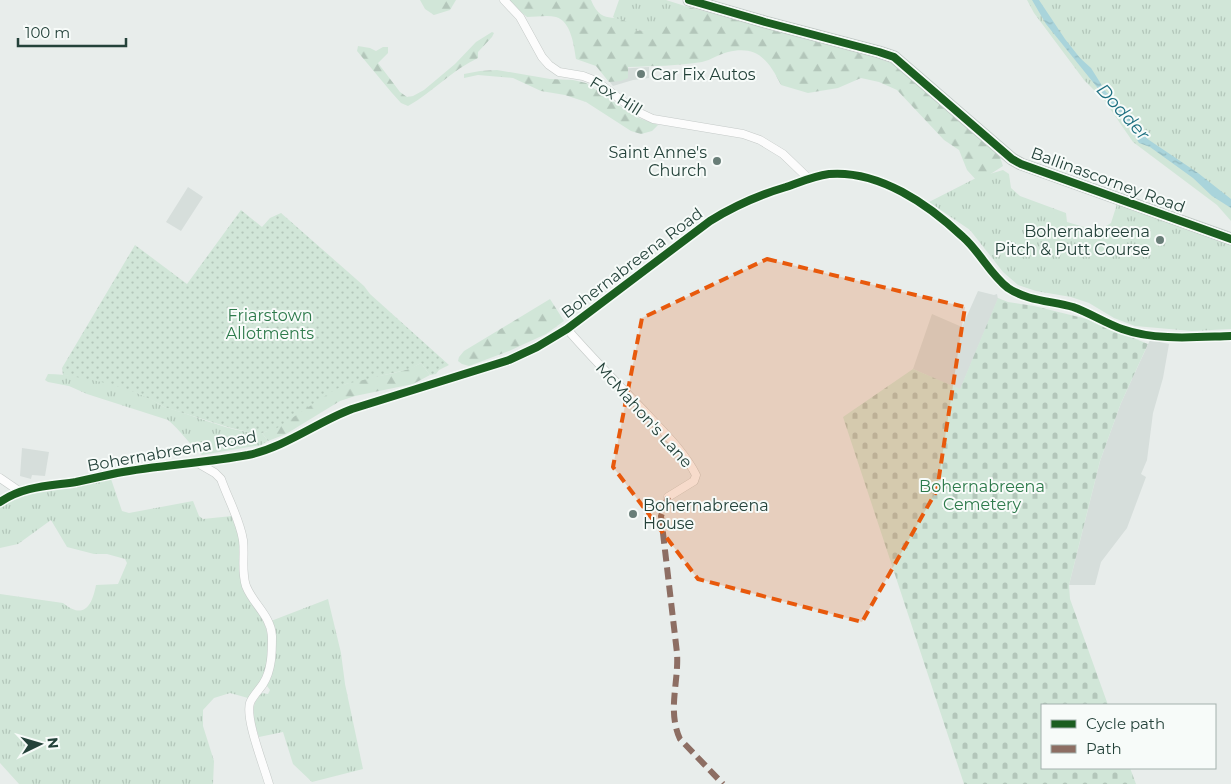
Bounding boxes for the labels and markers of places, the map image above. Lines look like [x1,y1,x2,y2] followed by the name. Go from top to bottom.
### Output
[651,65,756,84] place label: Car Fix Autos
[635,68,647,80] marker: Car Fix Autos
[609,143,707,180] place label: Saint Anne's Church
[711,155,723,167] marker: Saint Anne's Church
[995,222,1150,259] place label: Bohernabreena Pitch & Putt Course
[1154,234,1166,246] marker: Bohernabreena Pitch & Putt Course
[643,496,769,533] place label: Bohernabreena House
[627,508,639,520] marker: Bohernabreena House

